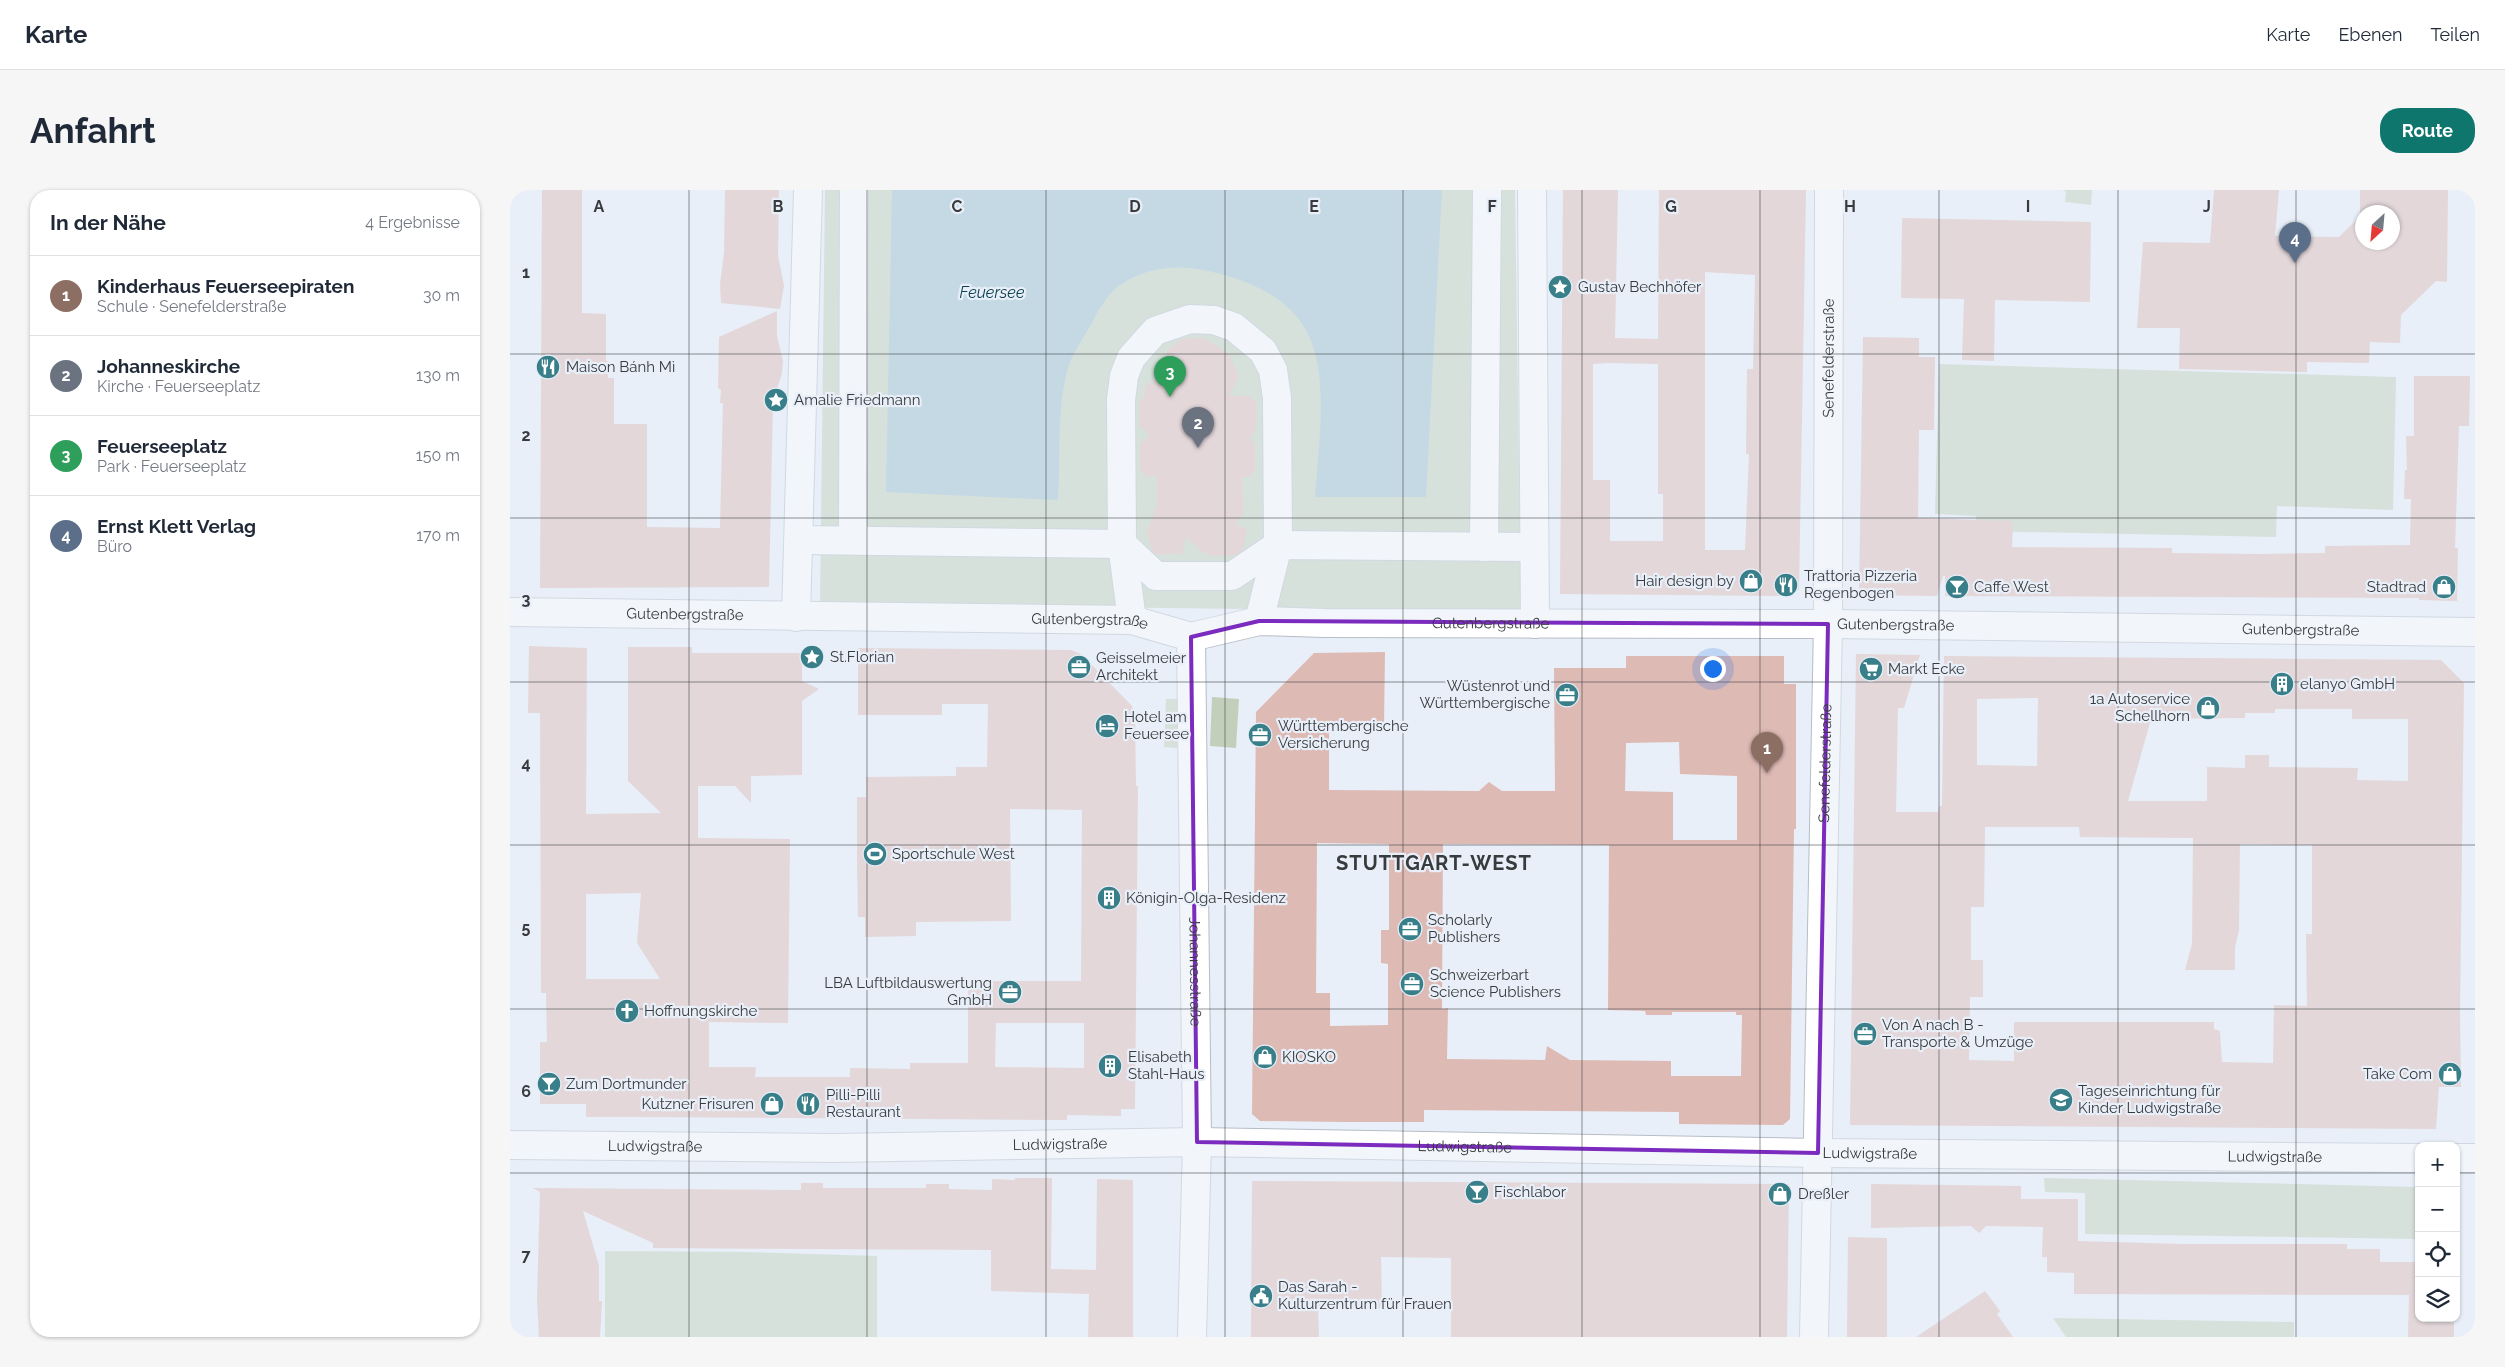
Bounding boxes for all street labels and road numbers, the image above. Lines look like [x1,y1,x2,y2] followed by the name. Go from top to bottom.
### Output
[1819,298,1838,418] street label: Senefelderstraße
[626,604,744,624] street label: Gutenbergstraße
[1031,610,1151,633] street label: Gutenbergstraße
[1432,614,1550,632] street label: Gutenbergstraße
[1837,615,1955,635] street label: Gutenbergstraße
[2242,620,2360,640] street label: Gutenbergstraße
[1815,703,1835,823] street label: Senefelderstraße
[1185,917,1205,1027] street label: Johannesstraße
[1013,1134,1108,1154] street label: Ludwigstraße
[608,1137,703,1156] street label: Ludwigstraße
[1417,1137,1512,1157] street label: Ludwigstraße
[1822,1144,1917,1163] street label: Ludwigstraße
[2227,1147,2322,1166] street label: Ludwigstraße

